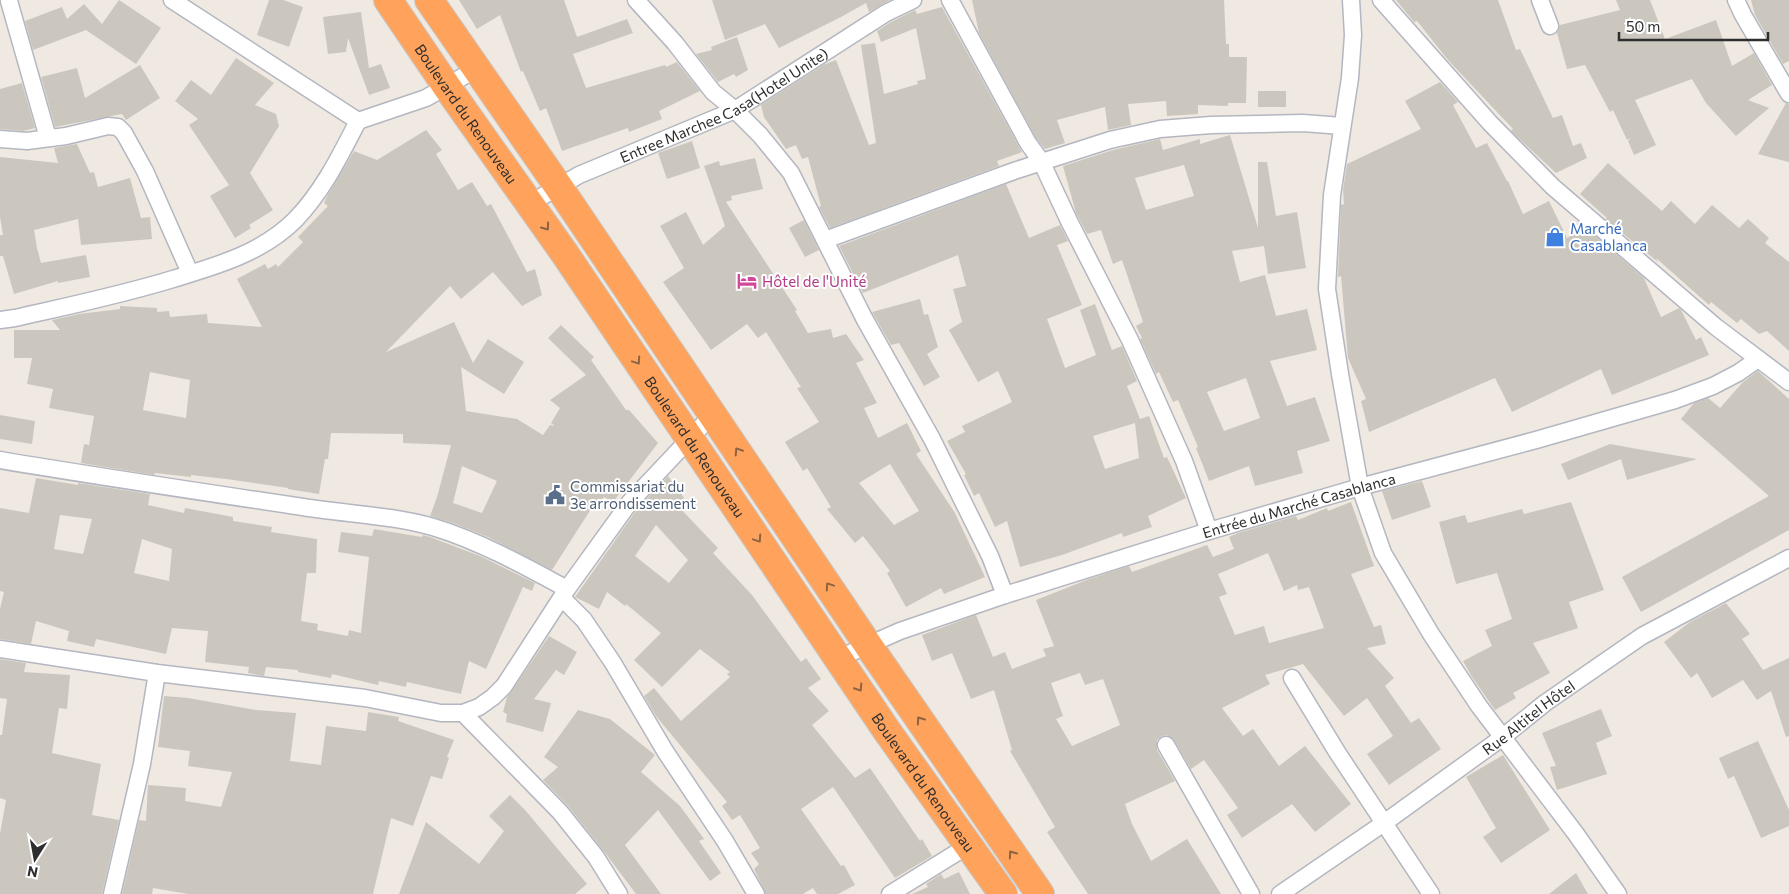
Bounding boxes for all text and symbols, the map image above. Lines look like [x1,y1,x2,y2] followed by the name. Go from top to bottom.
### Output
[1619,10,1768,42] scale bar
[1626,17,1660,35] text: 50 m
[411,40,521,187] street label: Boulevard du Renouveau
[617,44,831,166] street label: Entree Marchee Casa(Hotel Unite)
[1570,219,1647,254] place label: Marché Casablanca
[540,221,548,230] one-way arrow
[1544,226,1566,248] shop icon: Marché Casablanca
[736,270,758,292] hotel icon: Hôtel de l'Unité
[762,272,866,290] place label: Hôtel de l'Unité
[631,355,640,365] one-way arrow
[641,373,749,521] street label: Boulevard du Renouveau
[734,447,744,456] one-way arrow
[1200,469,1397,542] street label: Entrée du Marché Casablanca
[570,477,696,512] place label: Commissariat du 3e arrondissement
[544,484,566,506] public building icon: Commissariat du 3e arrondissement
[752,533,761,543] one-way arrow
[825,582,835,591] one-way arrow
[1479,676,1578,758] street label: Rue Altitel Hôtel
[853,683,862,692] one-way arrow
[868,709,979,855] street label: Boulevard du Renouveau
[917,716,926,726] one-way arrow
[10,834,60,884] north arrow
[1009,850,1018,860] one-way arrow
[26,863,39,882] text: N

